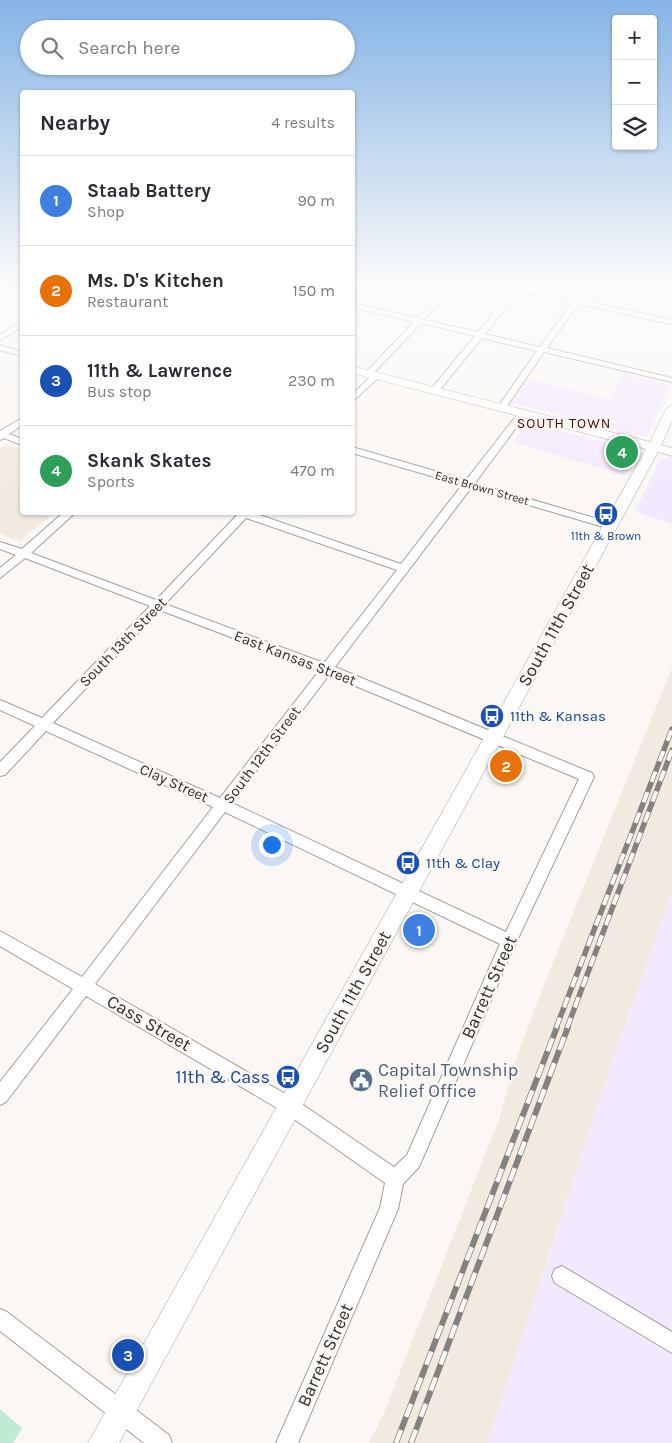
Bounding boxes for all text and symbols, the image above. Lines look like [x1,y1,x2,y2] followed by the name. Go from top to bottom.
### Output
[612,15,657,150] map controls
[612,15,657,60] button: +
[20,20,355,75] search box
[38,34,66,62] icon: search
[78,37,180,59] text: Search here
[612,60,657,105] button: −
[612,105,657,150] button: layers
[40,111,110,135] text: Nearby
[271,113,335,132] text: 4 results
[87,180,211,202] text: Staab Battery
[53,191,59,210] text: 1
[297,191,335,210] text: 90 m
[87,202,124,221] text: Shop
[87,270,224,292] text: Ms. D's Kitchen
[51,281,61,300] text: 2
[292,281,335,300] text: 150 m
[87,292,168,311] text: Restaurant
[87,360,232,382] text: 11th & Lawrence
[51,371,61,390] text: 3
[288,371,335,390] text: 230 m
[87,382,151,401] text: Bus stop
[517,415,611,432] district label: SOUTH TOWN
[606,433,638,471] pin: 4
[87,450,211,472] text: Skank Skates
[51,461,61,480] text: 4
[290,461,335,480] text: 470 m
[433,468,531,508] street label: East Brown Street
[87,472,135,491] text: Sports
[593,501,619,527] bus stop icon: 11th & Brown
[571,529,641,543] place label: 11th & Brown
[513,560,599,690] street label: South 11th Street
[76,593,171,691] street label: South 13th Street
[232,626,359,690] street label: East Kansas Street
[219,702,305,807] street label: South 12th Street
[479,703,505,729] bus stop icon: 11th & Kansas
[510,707,606,725] place label: 11th & Kansas
[490,747,522,785] pin: 2
[137,760,212,806] street label: Clay Street
[259,832,285,858] your location
[395,850,421,876] bus stop icon: 11th & Clay
[426,854,500,872] place label: 11th & Clay
[403,911,435,949] pin: 1
[310,927,396,1057] street label: South 11th Street
[456,932,522,1042] street label: Barrett Street
[103,990,195,1056] street label: Cass Street
[378,1059,518,1102] place label: Capital Township Relief Office
[275,1064,301,1090] bus stop icon: 11th & Cass
[176,1066,270,1088] place label: 11th & Cass
[348,1067,374,1093] public building icon: Capital Township Relief Office
[292,1300,358,1410] street label: Barrett Street
[112,1336,144,1374] pin: 3

